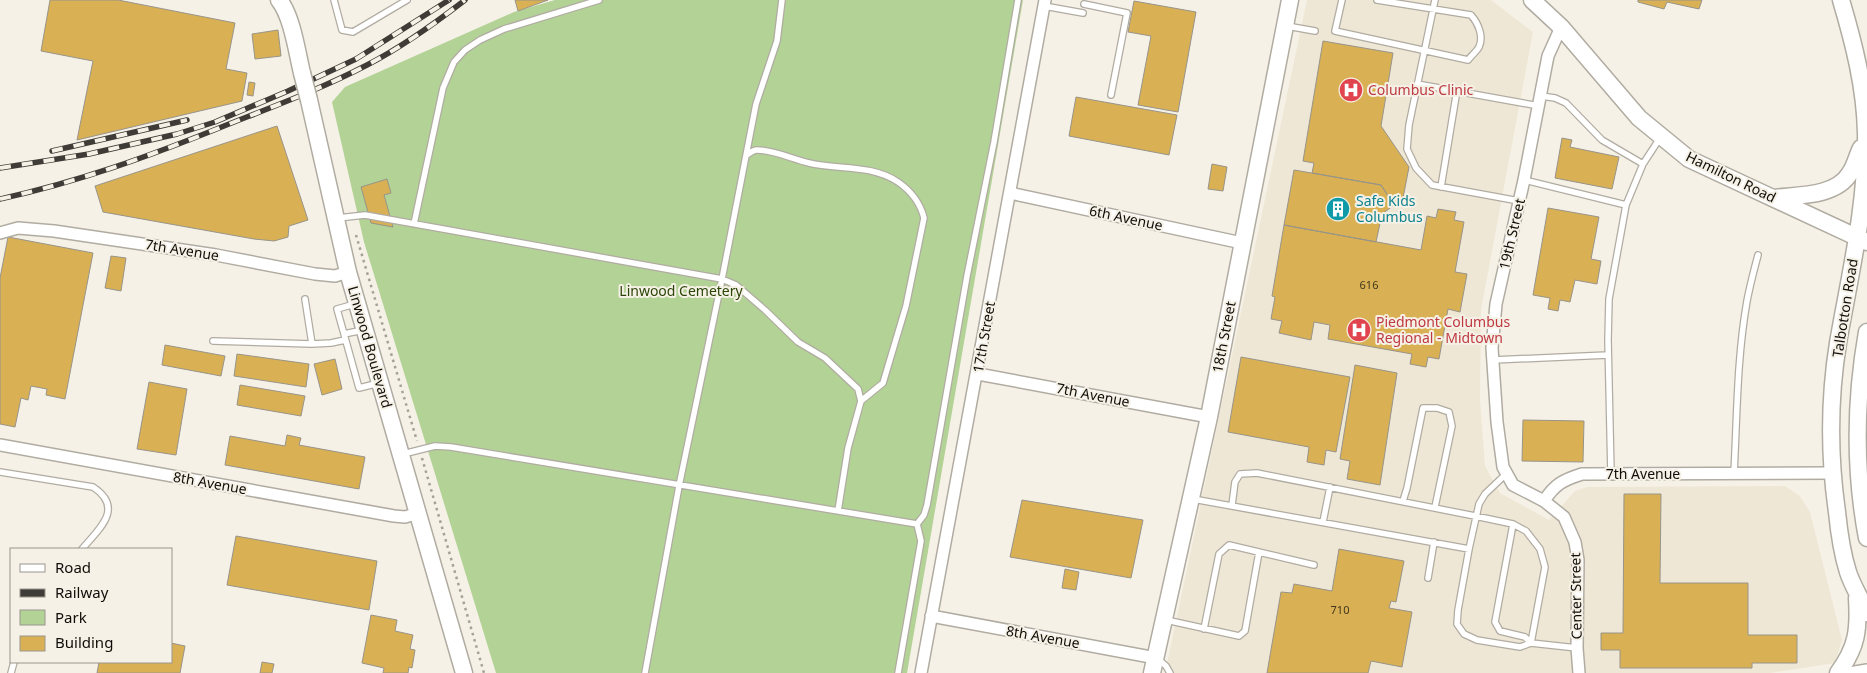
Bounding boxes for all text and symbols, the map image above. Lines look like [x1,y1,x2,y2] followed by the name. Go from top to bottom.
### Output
[1338,77,1364,103] hospital icon: Columbus Clinic
[1368,80,1474,99] place label: Columbus Clinic
[1683,147,1779,207] street label: Hamilton Road
[1356,191,1423,226] place label: Safe Kids Columbus
[1325,196,1351,222] building icon: Safe Kids Columbus
[1494,196,1529,271] street label: 19th Street
[1088,200,1165,235] street label: 6th Avenue
[144,234,220,265] street label: 7th Avenue
[1827,257,1862,359] street label: Talbotton Road
[1360,277,1378,292] house number: 616
[619,281,744,300] park label: Linwood Cemetery
[344,284,397,410] street label: Linwood Boulevard
[968,300,999,374] street label: 17th Street
[1207,300,1240,374] street label: 18th Street
[1376,312,1510,347] place label: Piedmont Columbus Regional - Midtown
[1346,317,1372,343] hospital icon: Piedmont Columbus Regional - Midtown
[1055,378,1132,411] street label: 7th Avenue
[1606,464,1680,483] street label: 7th Avenue
[172,467,249,498] street label: 8th Avenue
[10,548,172,663] legend
[1565,552,1586,640] street label: Center Street
[55,557,91,577] text: Road
[55,582,109,602] text: Railway
[1331,602,1349,617] house number: 710
[55,607,87,627] text: Park
[1005,621,1082,652] street label: 8th Avenue
[55,632,113,652] text: Building

